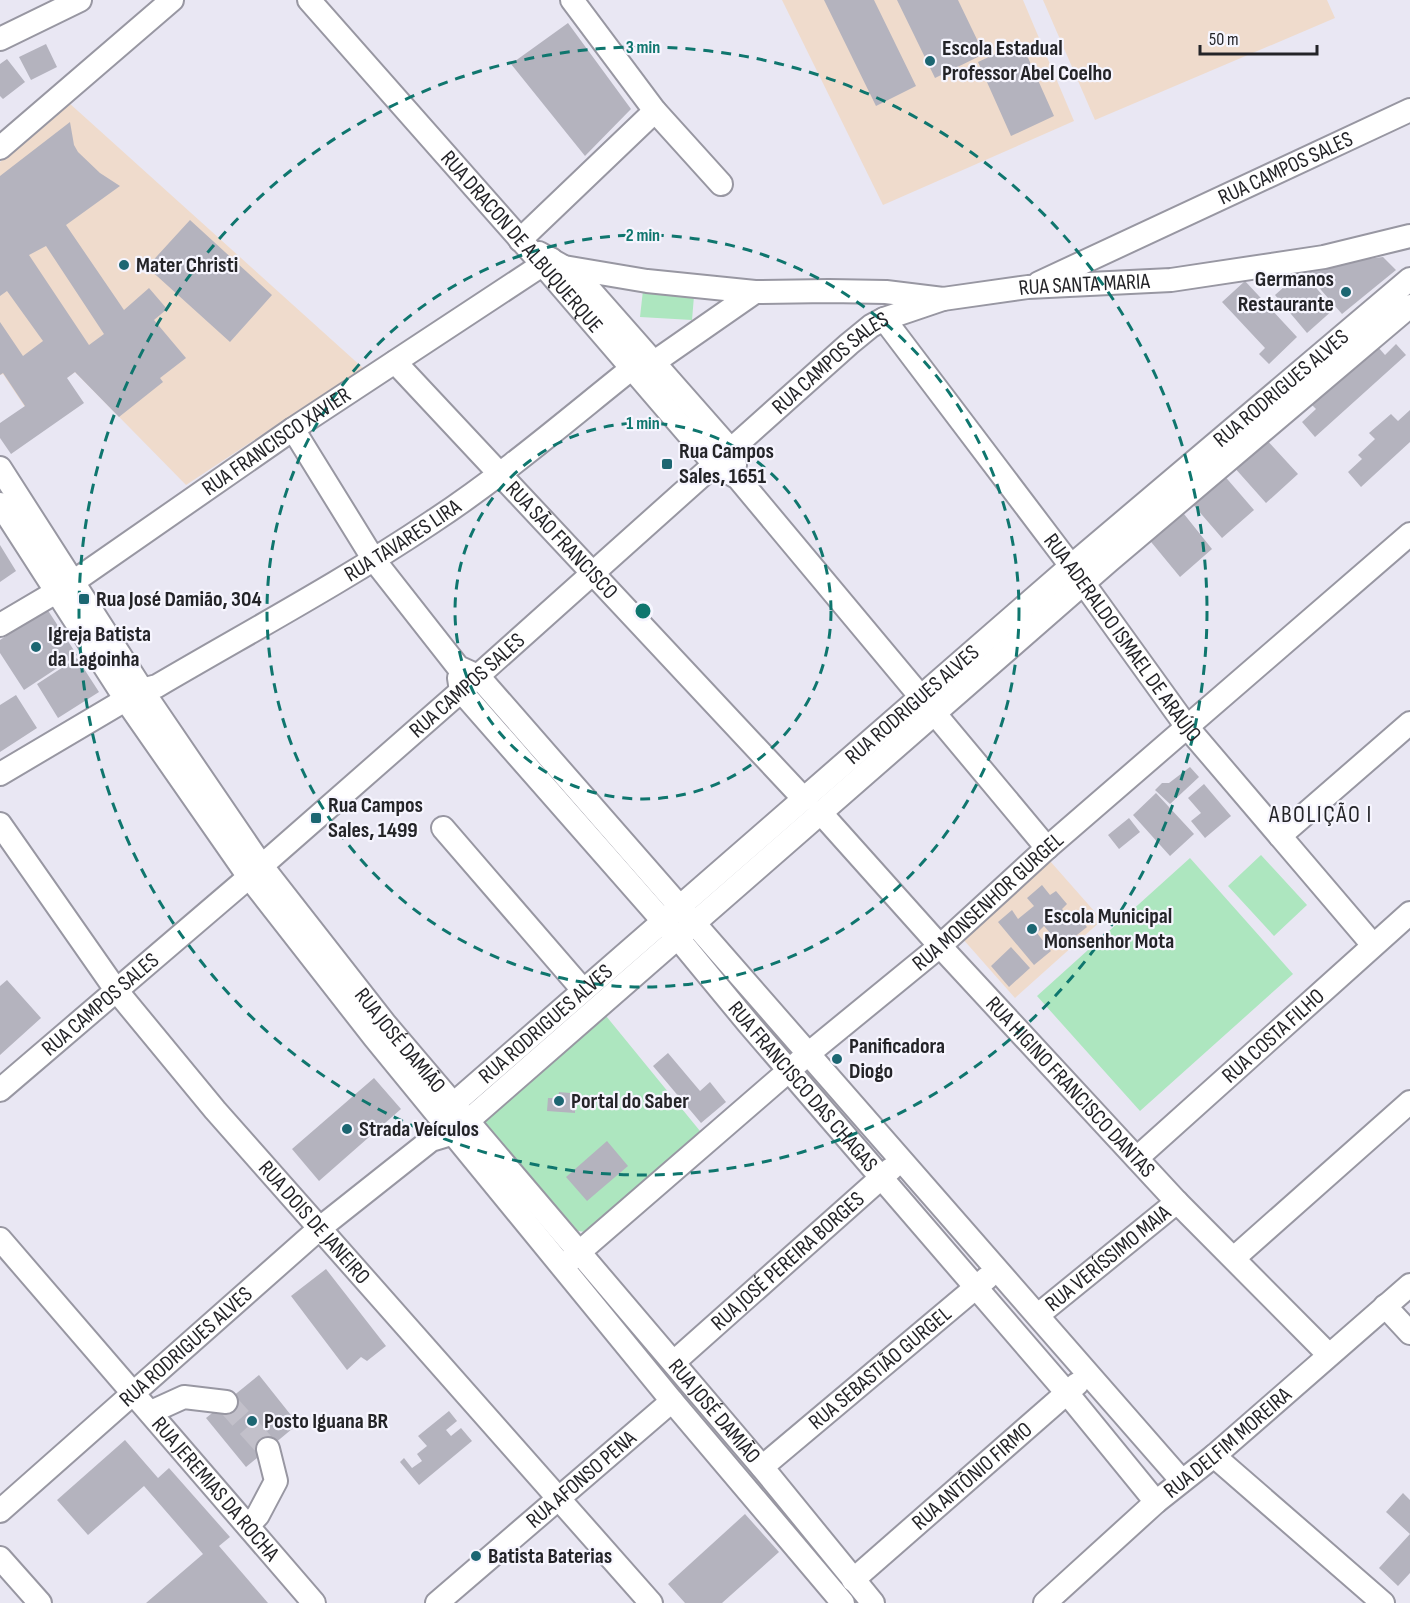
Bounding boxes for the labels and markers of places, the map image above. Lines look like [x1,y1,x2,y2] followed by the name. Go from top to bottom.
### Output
[942,35,1112,87] place label: Escola Estadual Professor Abel Coelho
[923,54,937,68] marker: Escola Estadual Professor Abel Coelho
[136,252,238,279] place label: Mater Christi
[117,258,131,272] marker: Mater Christi
[1238,266,1334,318] place label: Germanos Restaurante
[1339,285,1353,299] marker: Germanos Restaurante
[679,438,774,490] place label: Rua Campos Sales, 1651
[660,457,674,471] marker: Rua Campos Sales, 1651
[96,586,262,613] place label: Rua José Damião, 304
[77,592,91,606] marker: Rua José Damião, 304
[633,601,653,621] centre of rings
[48,621,151,673] place label: Igreja Batista da Lagoinha
[29,640,43,654] marker: Igreja Batista da Lagoinha
[328,792,423,844] place label: Rua Campos Sales, 1499
[309,811,323,825] marker: Rua Campos Sales, 1499
[1044,903,1174,955] place label: Escola Municipal Monsenhor Mota
[1025,922,1039,936] marker: Escola Municipal Monsenhor Mota
[849,1033,945,1085] place label: Panificadora Diogo
[830,1052,844,1066] marker: Panificadora Diogo
[571,1088,689,1115] place label: Portal do Saber
[552,1094,566,1108] marker: Portal do Saber
[359,1116,479,1143] place label: Strada Veículos
[340,1122,354,1136] marker: Strada Veículos
[264,1408,389,1435] place label: Posto Iguana BR
[245,1414,259,1428] marker: Posto Iguana BR
[488,1543,612,1570] place label: Batista Baterias
[469,1549,483,1563] marker: Batista Baterias

